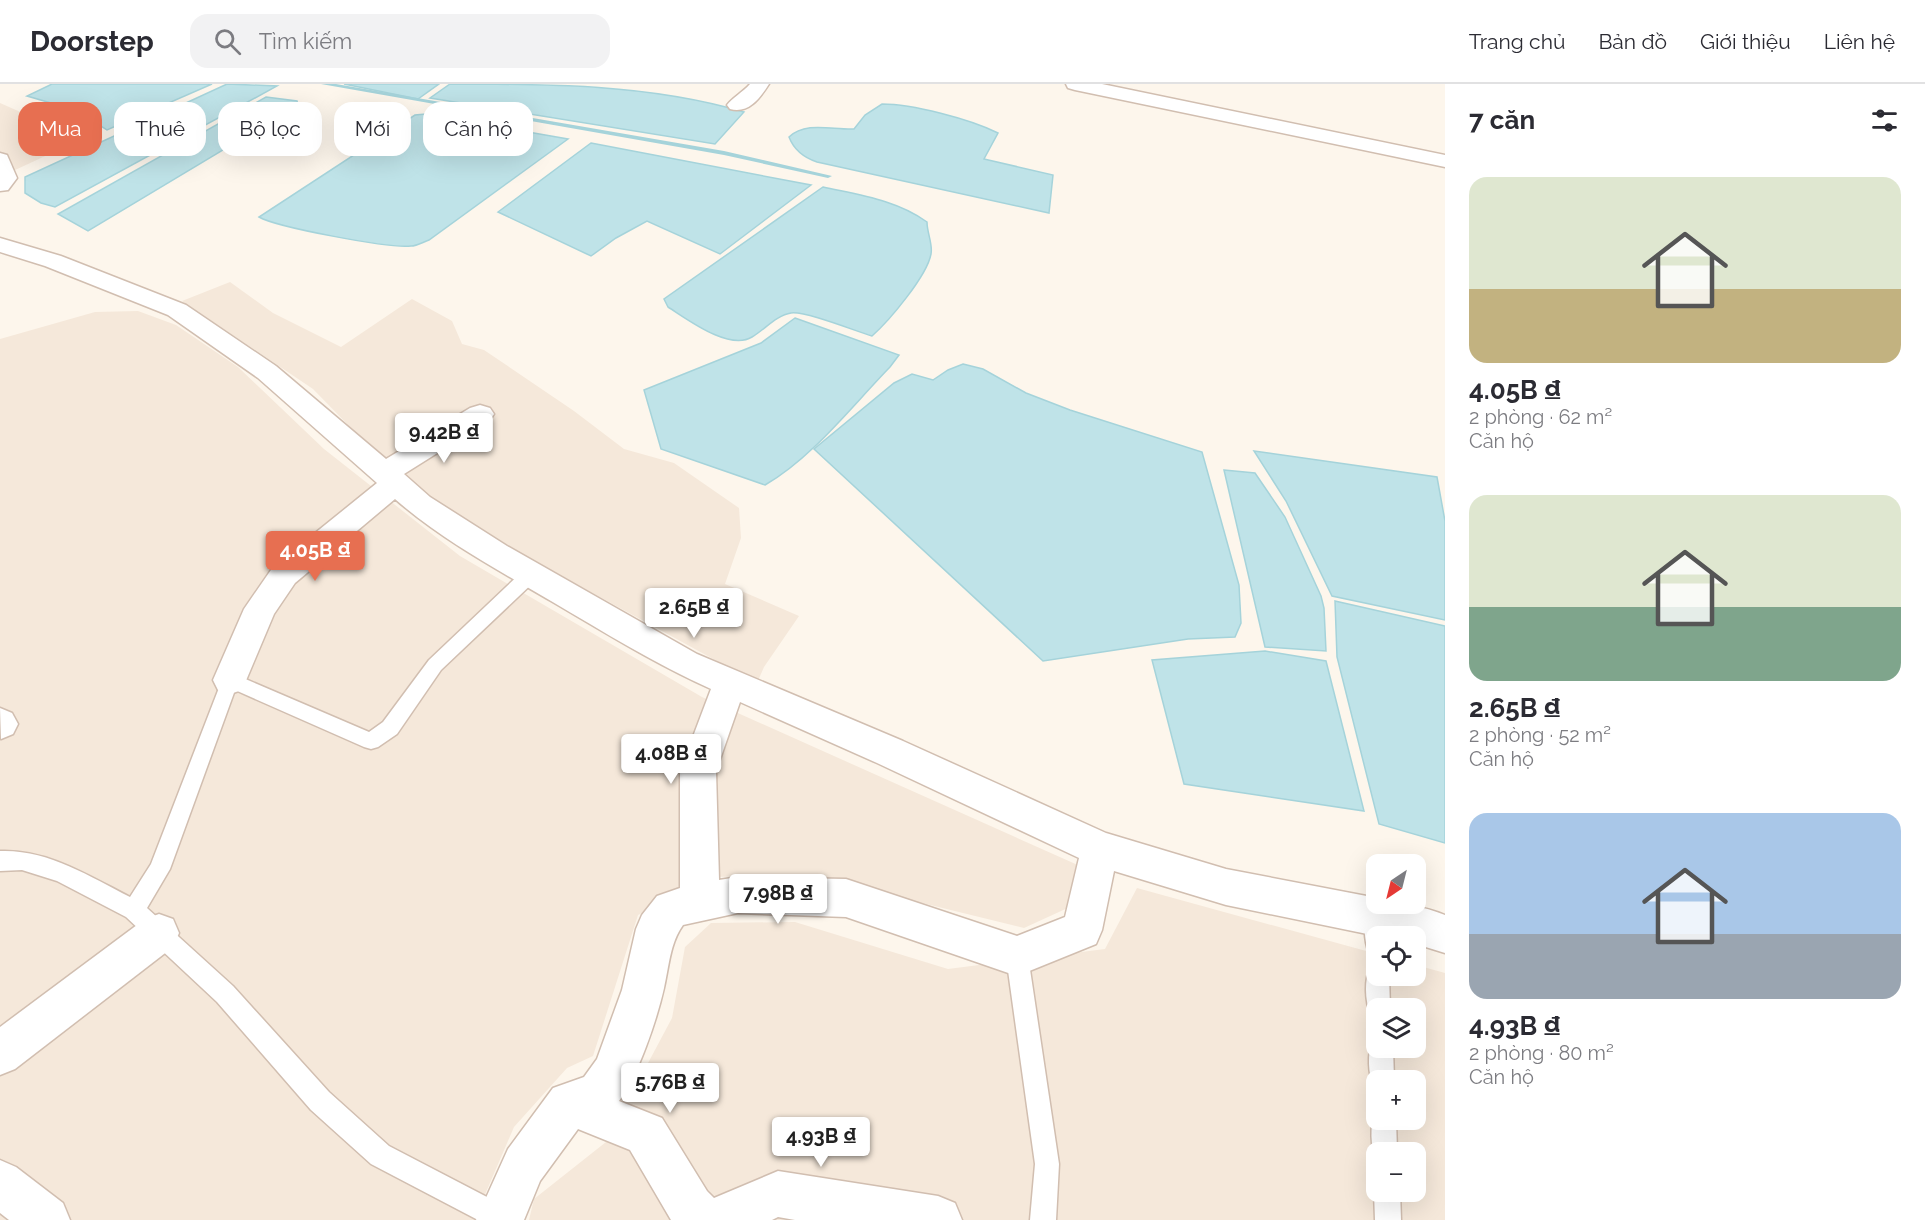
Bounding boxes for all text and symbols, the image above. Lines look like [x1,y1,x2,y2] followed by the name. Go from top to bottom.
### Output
[190,14,610,68] search box
[30,25,154,58] text: Doorstep
[211,25,244,58] icon: search
[259,28,352,54] text: Tìm kiếm
[1469,29,1565,54] text: Trang chủ
[1598,29,1667,54] text: Bản đồ
[1700,29,1791,54] text: Giới thiệu
[1824,29,1895,54] text: Liên hệ
[18,102,102,156] chip: Mua
[114,102,206,156] chip: Thuê
[218,102,322,156] chip: Bộ lọc
[334,102,411,156] chip: Mới
[423,102,533,156] chip: Căn hộ
[1868,104,1901,137] icon: filters
[1469,105,1535,135] text: 7 căn
[1631,216,1739,324] icon: home
[1469,375,1561,405] text: 4.05B ₫
[1469,405,1612,429] text: 2 phòng · 62 m²
[389,413,499,464] pin: 9.42B ₫
[409,420,479,444] text: 9.42B ₫
[1469,429,1534,453] text: Căn hộ
[260,531,370,582] pin: 4.05B ₫
[1631,534,1739,642] icon: home
[280,538,350,562] text: 4.05B ₫
[639,588,749,639] pin: 2.65B ₫
[659,595,729,619] text: 2.65B ₫
[1469,693,1560,723] text: 2.65B ₫
[1469,723,1611,747] text: 2 phòng · 52 m²
[616,734,726,785] pin: 4.08B ₫
[635,741,707,765] text: 4.08B ₫
[1469,747,1534,771] text: Căn hộ
[1631,852,1739,960] icon: home
[1366,854,1426,914] north arrow
[1366,854,1426,1202] map controls
[723,874,833,925] pin: 7.98B ₫
[743,881,813,905] text: 7.98B ₫
[1366,926,1426,986] button: locate
[1366,998,1426,1058] button: layers
[1469,1011,1560,1041] text: 4.93B ₫
[1469,1041,1614,1065] text: 2 phòng · 80 m²
[615,1063,725,1114] pin: 5.76B ₫
[1469,1065,1534,1089] text: Căn hộ
[635,1070,705,1094] text: 5.76B ₫
[1366,1070,1426,1130] button: +
[766,1117,876,1168] pin: 4.93B ₫
[786,1124,856,1148] text: 4.93B ₫
[1366,1142,1426,1202] button: −

